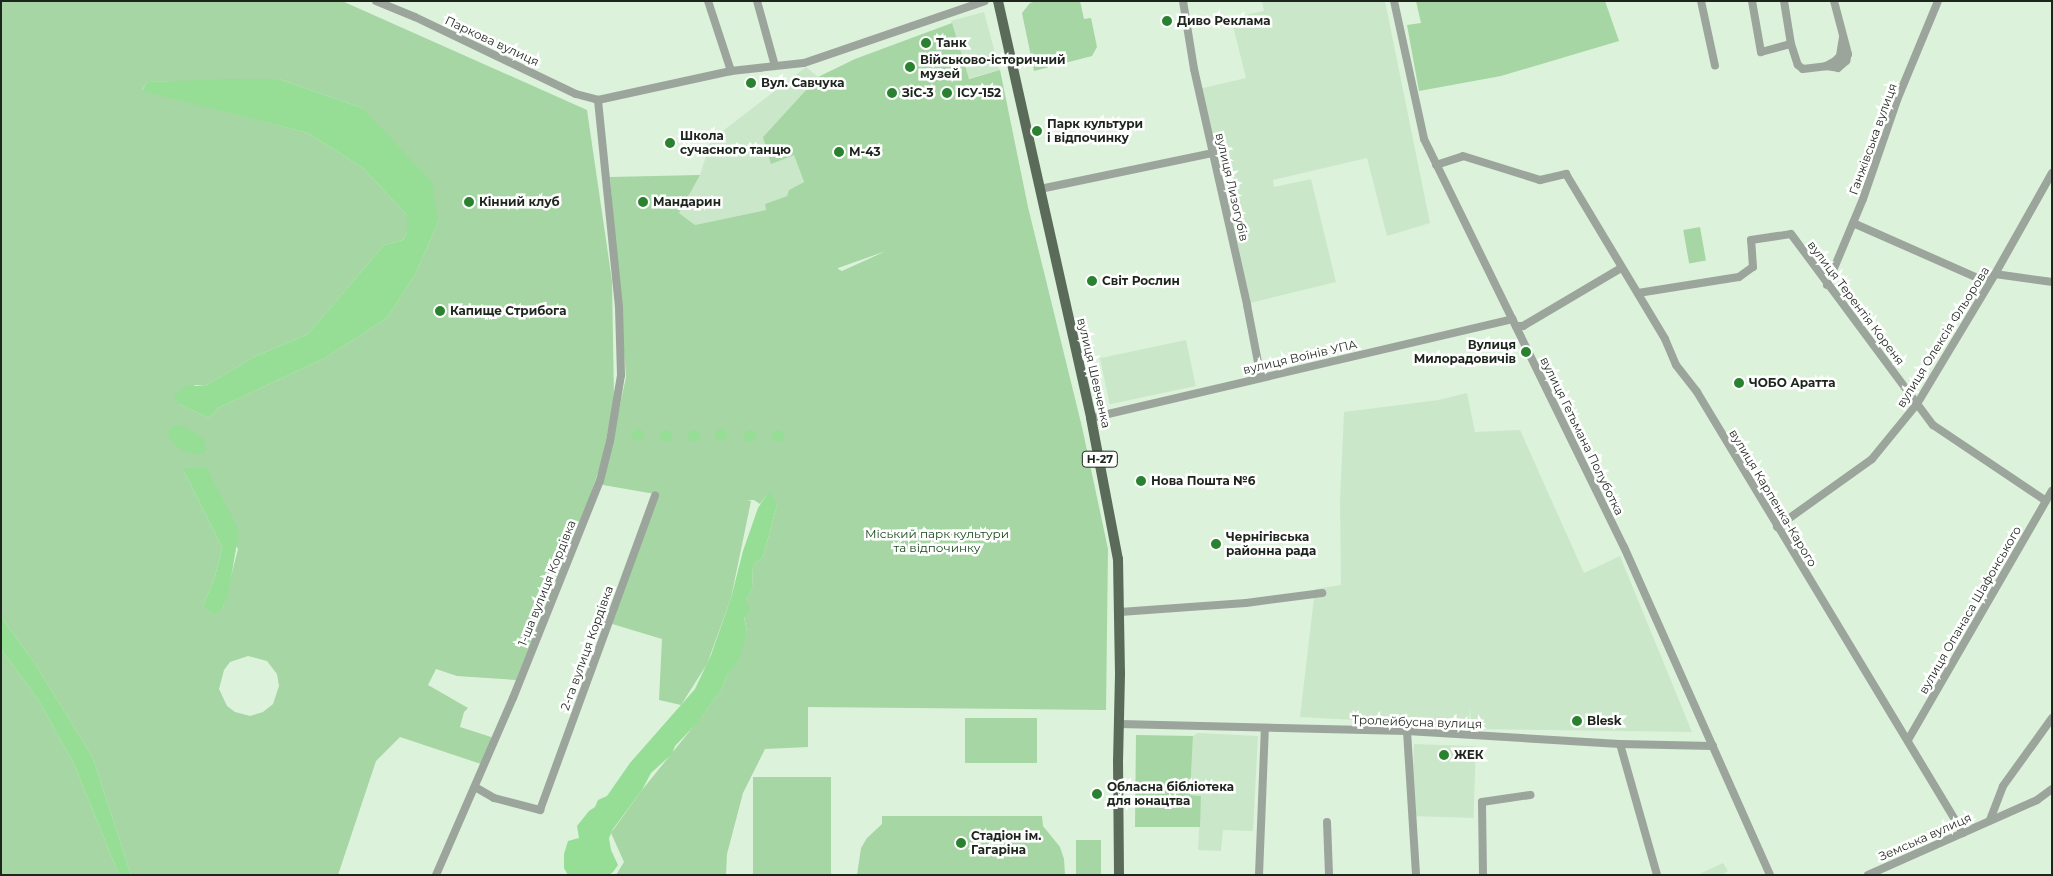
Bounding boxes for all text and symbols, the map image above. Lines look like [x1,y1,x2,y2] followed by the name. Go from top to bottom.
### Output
[443,13,541,69] street label: Паркова вулиця
[1177,14,1270,28] place label: Диво Реклама
[1161,15,1173,27] marker: Диво Реклама
[936,36,967,50] place label: Танк
[920,37,932,49] marker: Танк
[920,53,1065,81] place label: Військово-історичний музей
[904,61,916,73] marker: Військово-історичний музей
[761,76,845,90] place label: Вул. Савчука
[745,77,757,89] marker: Вул. Савчука
[1846,81,1900,197] street label: Ганжівська вулиця
[902,86,934,100] place label: ЗіС-3
[957,86,1001,100] place label: ІСУ-152
[886,87,898,99] marker: ЗіС-3
[941,87,953,99] marker: ІСУ-152
[1047,117,1143,145] place label: Парк культури і відпочинку
[1031,125,1043,137] marker: Парк культури і відпочинку
[680,129,791,157] place label: Школа сучасного танцю
[1213,131,1251,243] street label: вулиця Лизогубів
[664,137,676,149] marker: Школа сучасного танцю
[849,145,881,159] place label: М-43
[833,146,845,158] marker: М-43
[479,195,560,209] place label: Кінний клуб
[653,195,721,209] place label: Мандарин
[463,196,475,208] marker: Кінний клуб
[637,196,649,208] marker: Мандарин
[1805,238,1907,368] street label: вулиця Терентія Кореня
[1894,264,1992,410] street label: вулиця Олексія Фльорова
[1102,274,1180,288] place label: Світ Рослин
[1086,275,1098,287] marker: Світ Рослин
[450,304,566,318] place label: Капище Стрибога
[434,305,446,317] marker: Капище Стрибога
[1074,317,1114,429] street label: вулиця Шевченка
[1242,337,1358,377] street label: вулиця Воїнів УПА
[1414,338,1516,366] place label: Вулиця Милорадовичів
[1520,346,1532,358] marker: Вулиця Милорадовичів
[1537,354,1627,518] street label: вулиця Гетьмана Полуботка
[1749,376,1835,390] place label: ЧОБО Аратта
[1733,377,1745,389] marker: ЧОБО Аратта
[1726,427,1820,569] street label: вулиця Карпенка-Карого
[1081,450,1119,468] road number: Н-27
[1151,474,1255,488] place label: Нова Пошта №6
[1135,475,1147,487] marker: Нова Пошта №6
[515,518,579,648] street label: 1-ша вулиця Кордівка
[1916,523,2024,697] street label: вулиця Опанаса Шафонського
[865,527,1009,555] park label: Міський парк культури та відпочинку
[1226,530,1316,558] place label: Чернігівська районна рада
[1210,538,1222,550] marker: Чернігівська районна рада
[558,584,616,712] street label: 2-га вулиця Кордівка
[1352,713,1482,731] street label: Тролейбусна вулиця
[1587,714,1622,728] place label: Blesk
[1571,715,1583,727] marker: Blesk
[1454,748,1484,762] place label: ЖЕК
[1438,749,1450,761] marker: ЖЕК
[1107,780,1234,808] place label: Обласна бібліотека для юнацтва
[1091,788,1103,800] marker: Обласна бібліотека для юнацтва
[1876,810,1974,864] street label: Земська вулиця
[971,829,1041,857] place label: Стадіон ім. Гагаріна
[955,837,967,849] marker: Стадіон ім. Гагаріна

